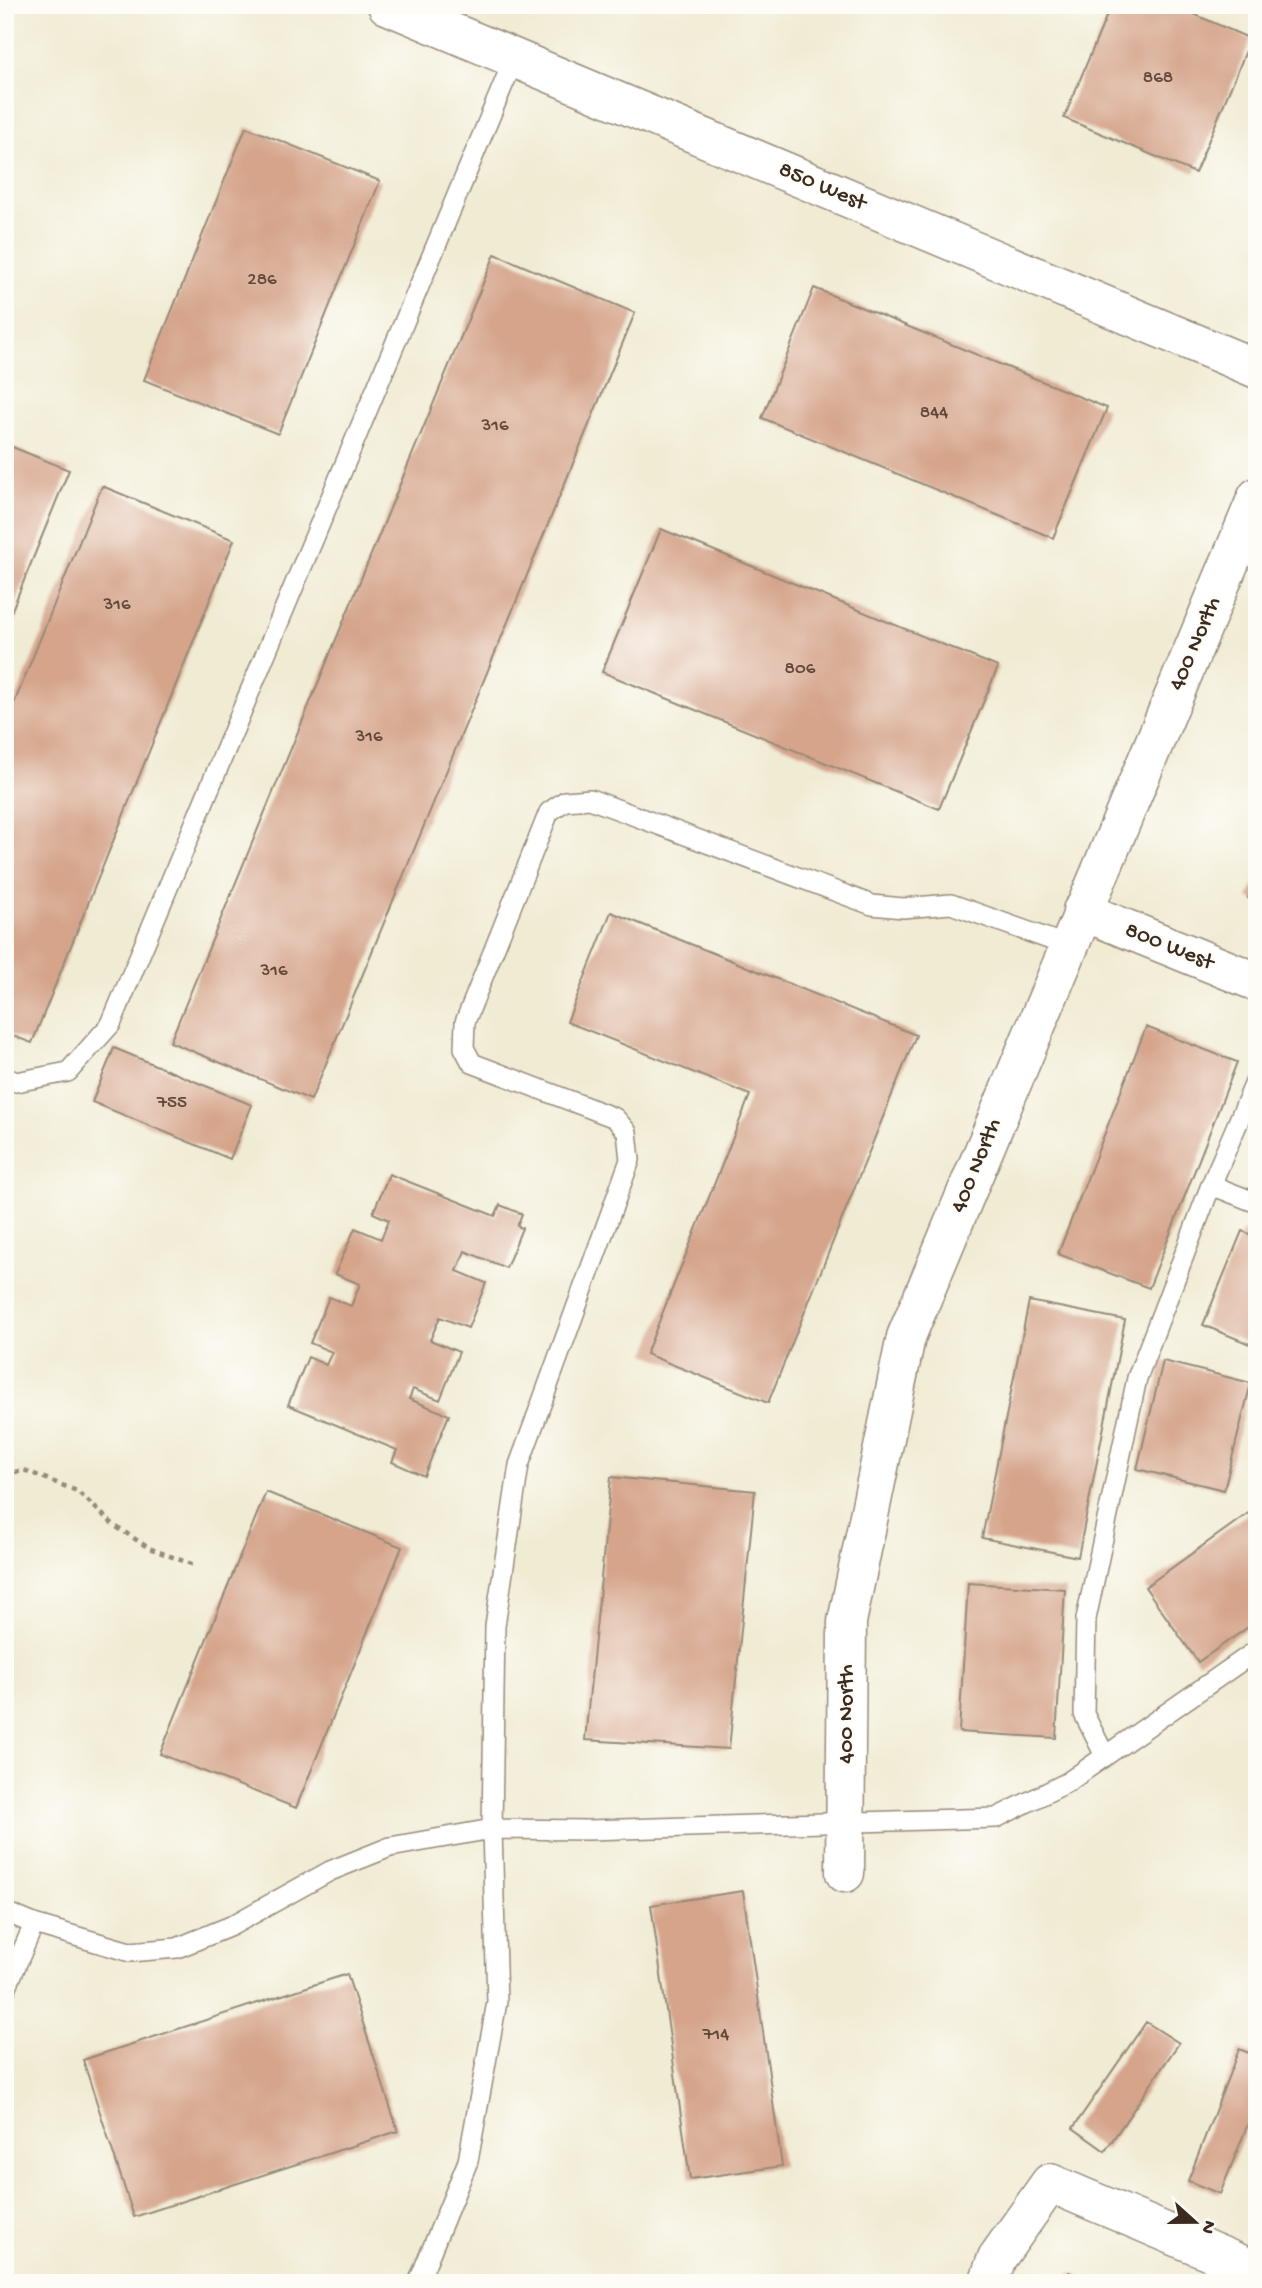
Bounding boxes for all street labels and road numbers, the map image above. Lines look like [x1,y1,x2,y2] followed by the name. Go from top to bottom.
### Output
[774,157,871,218] street label: 850 West
[1164,593,1228,695] street label: 400 North
[1121,917,1219,978] street label: 800 West
[946,1115,1008,1217] street label: 400 North
[834,1664,861,1764] street label: 400 North

